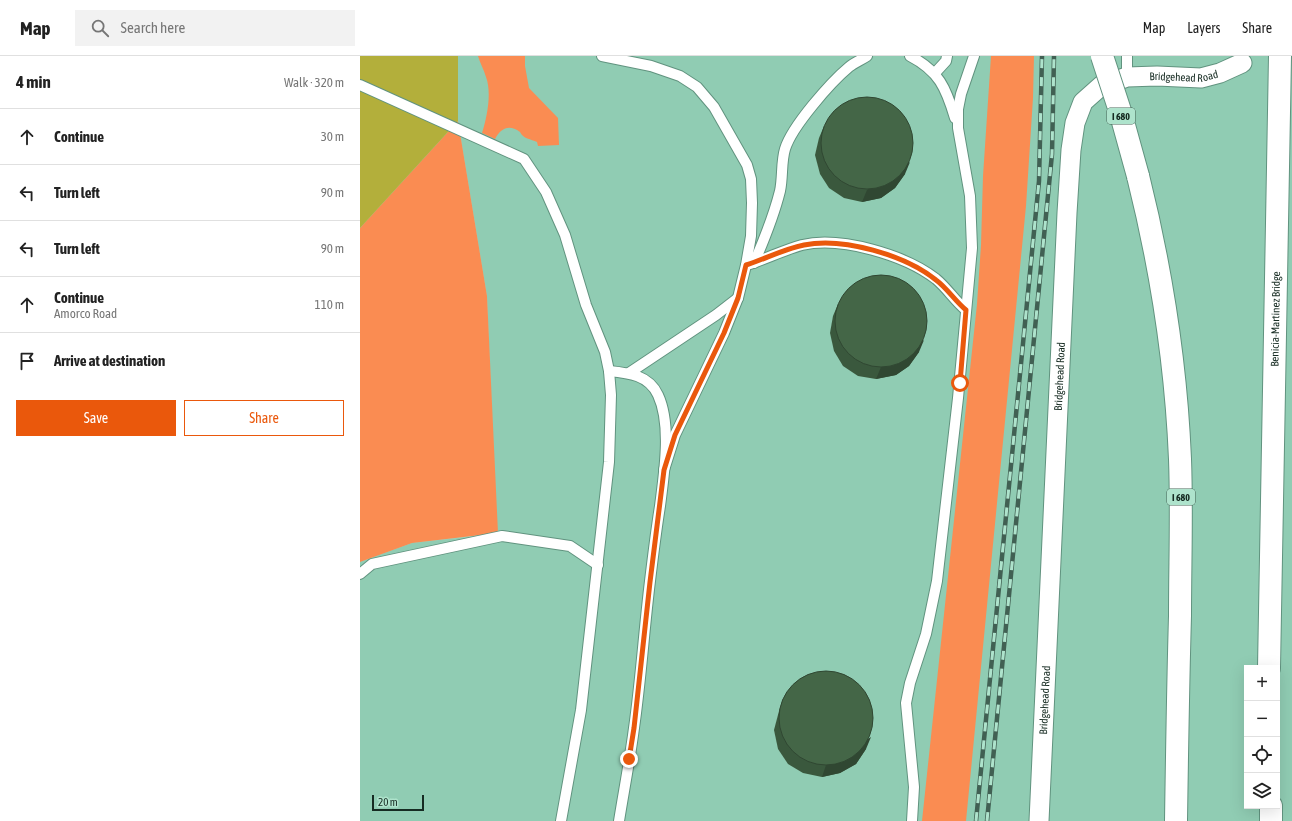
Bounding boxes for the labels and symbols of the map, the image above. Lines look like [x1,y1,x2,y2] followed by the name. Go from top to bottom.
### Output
[1149,68,1219,84] street label: Bridgehead Road
[1107,108,1135,124] road number: I 680
[1268,271,1282,367] street label: Benicia-Martinez Bridge
[1052,342,1067,411] street label: Bridgehead Road
[951,374,969,392] route start
[1167,489,1195,505] road number: I 680
[1037,665,1052,735] street label: Bridgehead Road
[620,750,638,768] route end
[372,793,424,812] scale bar

